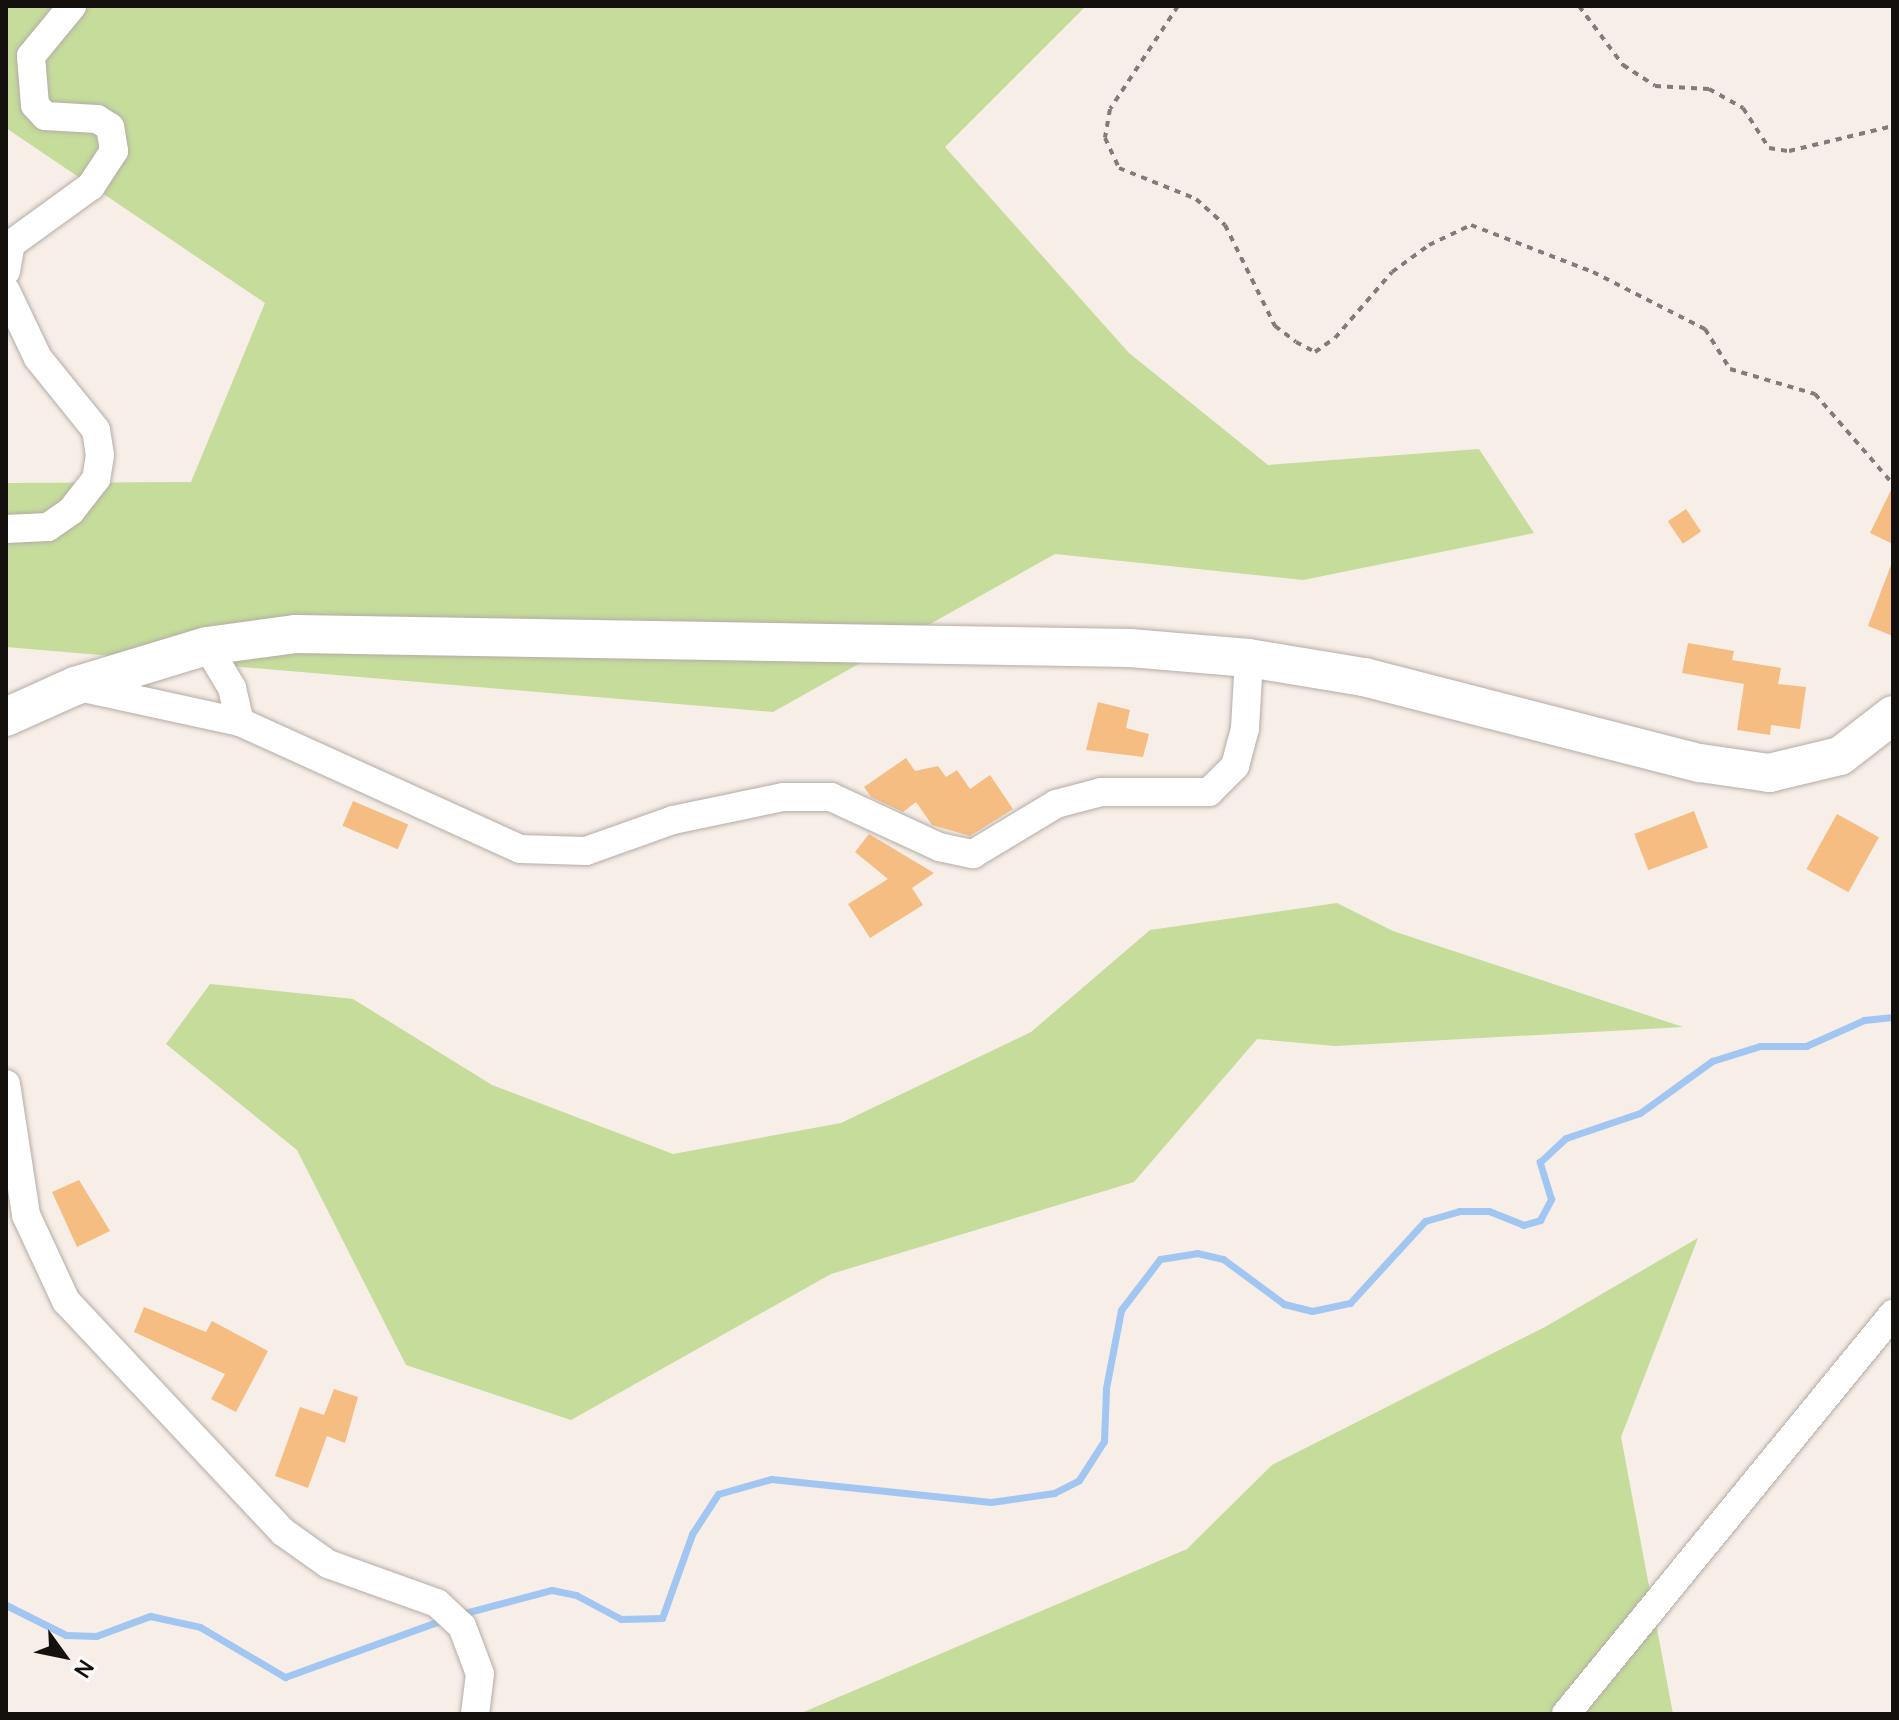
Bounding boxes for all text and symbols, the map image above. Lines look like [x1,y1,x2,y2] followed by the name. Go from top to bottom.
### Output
[24,1616,104,1696] north arrow
[67,1654,101,1684] text: N

